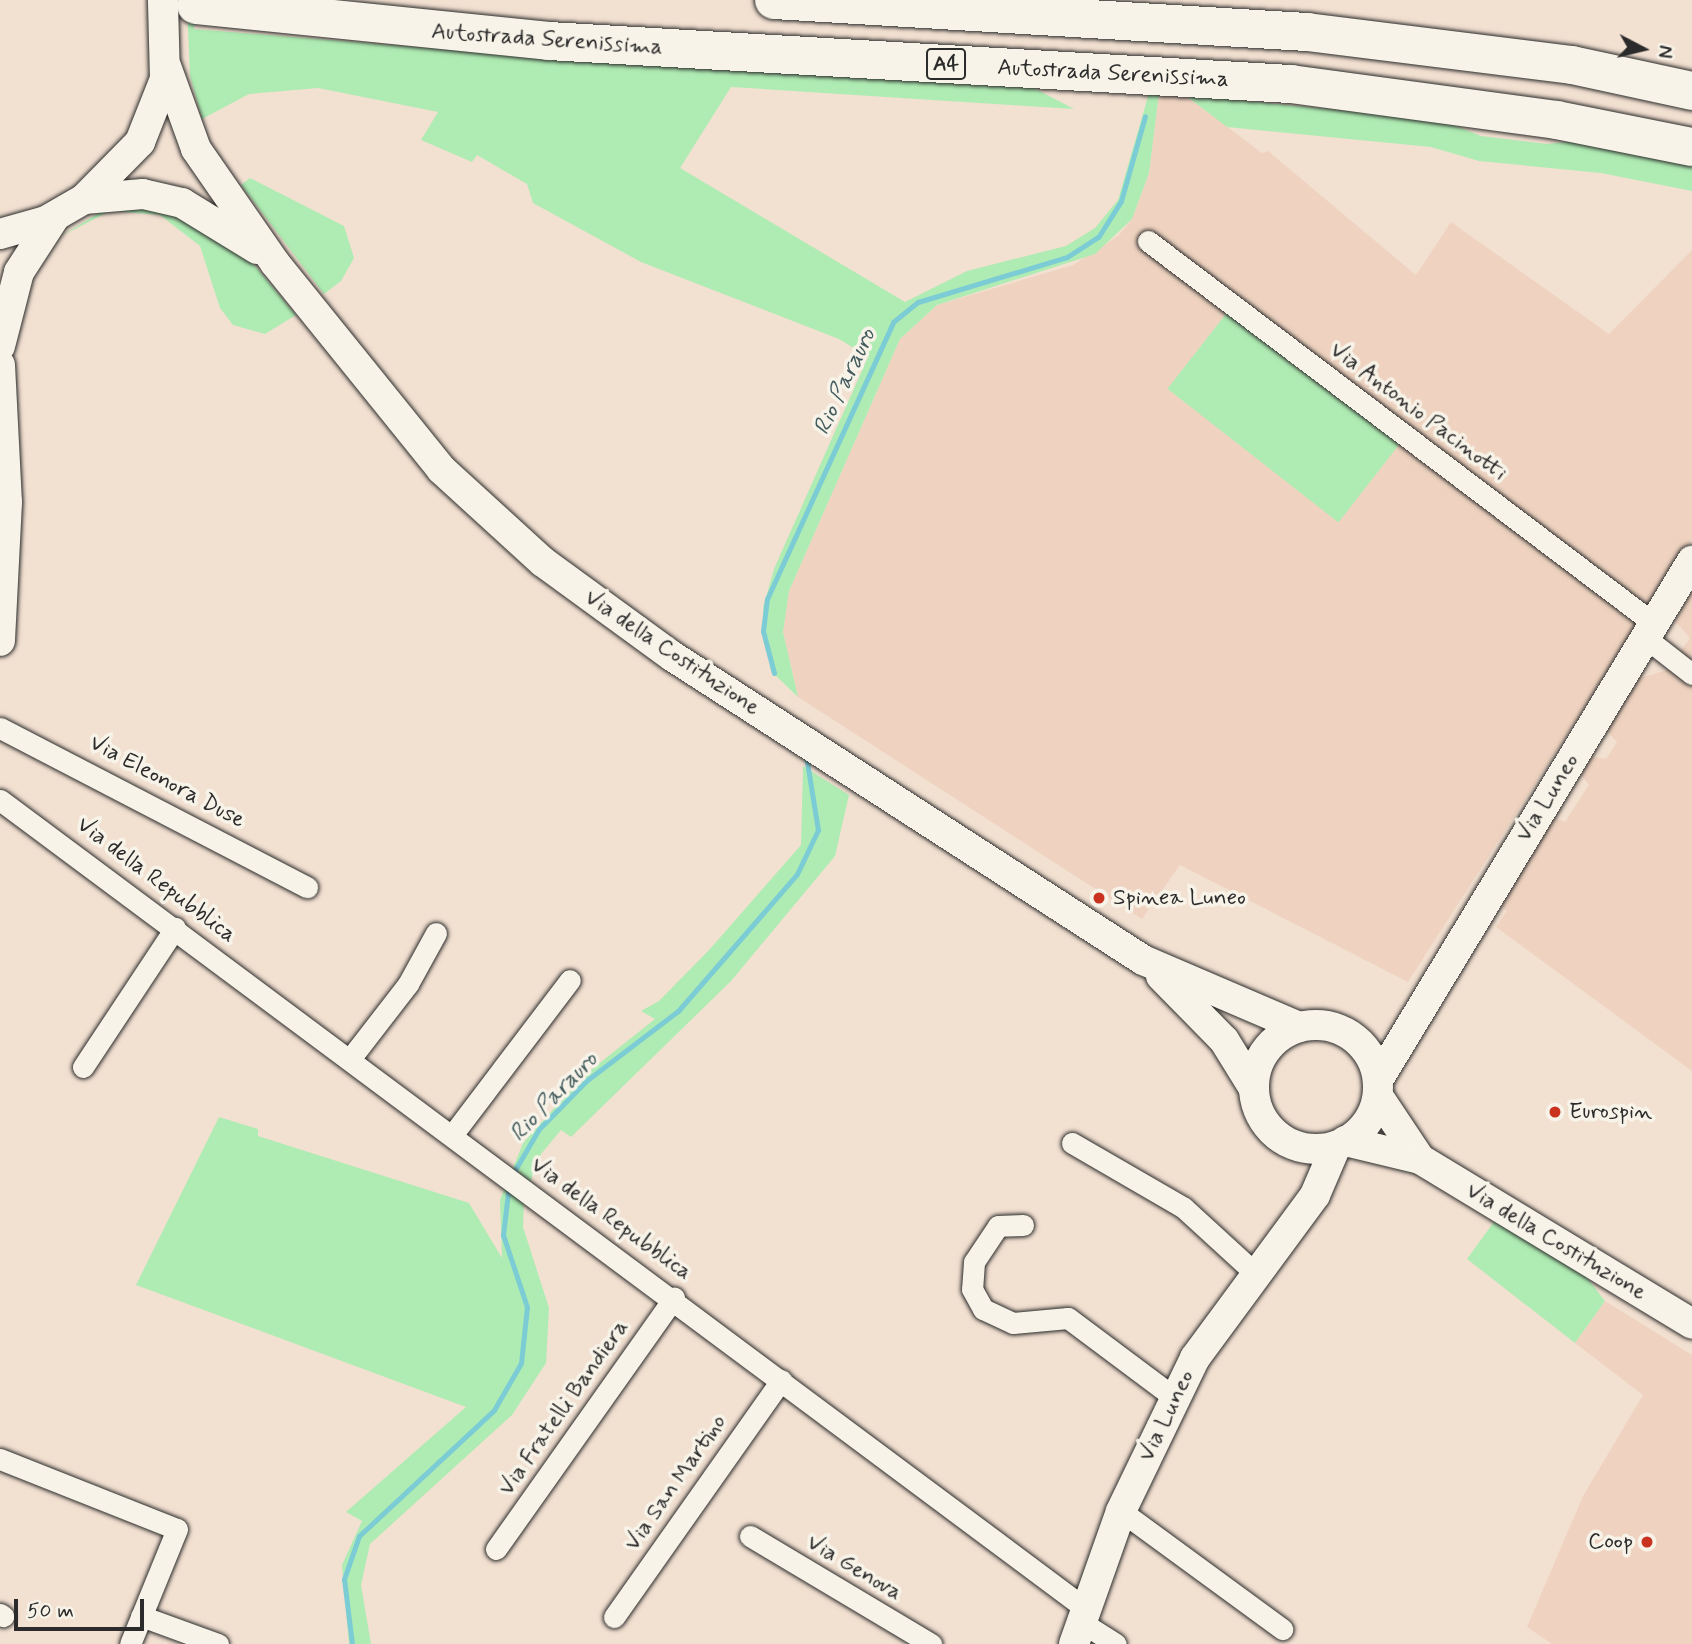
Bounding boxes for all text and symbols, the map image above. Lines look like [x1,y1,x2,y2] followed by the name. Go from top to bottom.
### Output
[1608,14,1678,84] north arrow
[426,18,668,62] street label: Autostrada Serenissima
[1651,44,1678,59] text: N
[925,46,967,82] road number: A4
[993,54,1233,94] street label: Autostrada Serenissima
[808,324,882,440] water label: Rio Parauro
[1324,336,1512,488] street label: Via Antonio Pacinotti
[579,584,765,722] street label: Via della Costituzione
[84,729,250,835] street label: Via Eleonora Duse
[1511,751,1585,845] street label: Via Luneo
[72,812,240,948] street label: Via della Repubblica
[1113,884,1246,912] place label: Spinea Luneo
[1091,890,1107,906] marker: Spinea Luneo
[504,1046,604,1148] water label: Rio Parauro
[1569,1098,1652,1126] place label: Eurospin
[1547,1104,1563,1120] marker: Eurospin
[527,1152,695,1286] street label: Via della Repubblica
[1461,1177,1651,1307] street label: Via della Costituzione
[494,1316,634,1500] street label: Via Fratelli Bandiera
[1134,1368,1200,1464] street label: Via Luneo
[619,1410,733,1556] street label: Via San Martino
[1588,1528,1633,1556] place label: Coop
[801,1529,907,1607] street label: Via Genova
[1639,1534,1655,1550] marker: Coop
[18,1584,147,1628] scale bar
[27,1597,74,1625] text: 50 m

